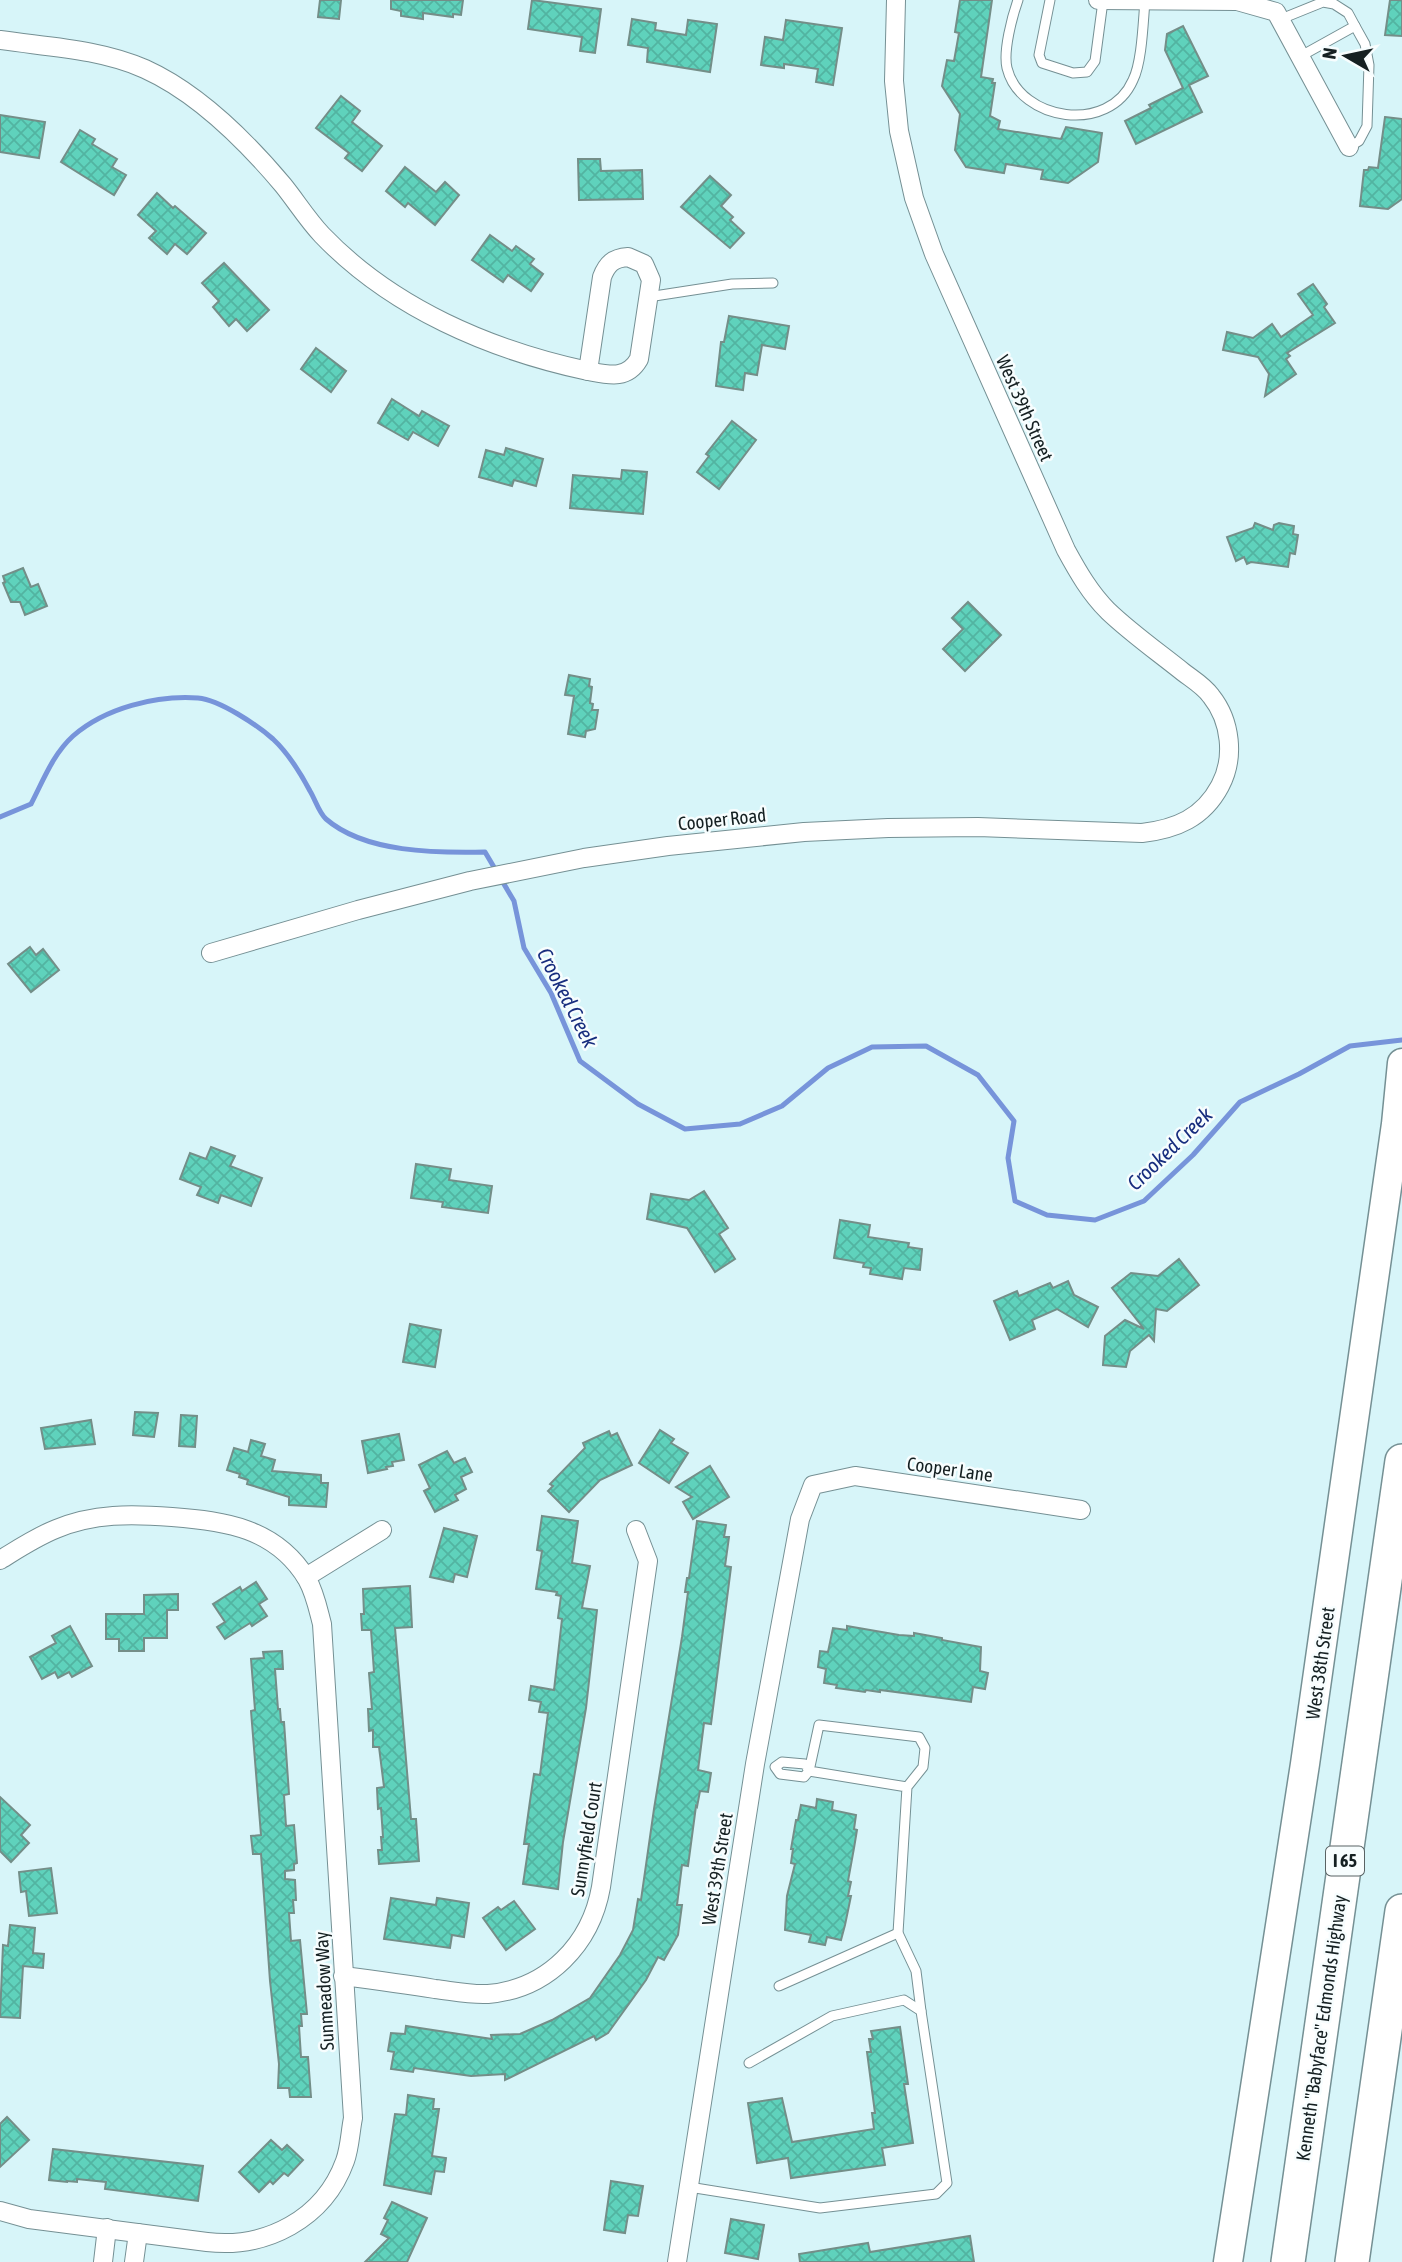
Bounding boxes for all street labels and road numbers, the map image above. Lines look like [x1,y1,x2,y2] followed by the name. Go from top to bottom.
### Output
[992,352,1058,464] street label: West 39th Street
[677,803,767,835] street label: Cooper Road
[906,1452,994,1486] street label: Cooper Lane
[1301,1605,1339,1721] street label: West 38th Street
[566,1780,606,1898] street label: Sunnyfield Court
[697,1811,737,1927] street label: West 39th Street
[1326,1846,1364,1875] road number: I 65
[1291,1893,1351,2162] street label: Kenneth "Babyface" Edmonds Highway
[310,1931,338,2051] street label: Sunmeadow Way

